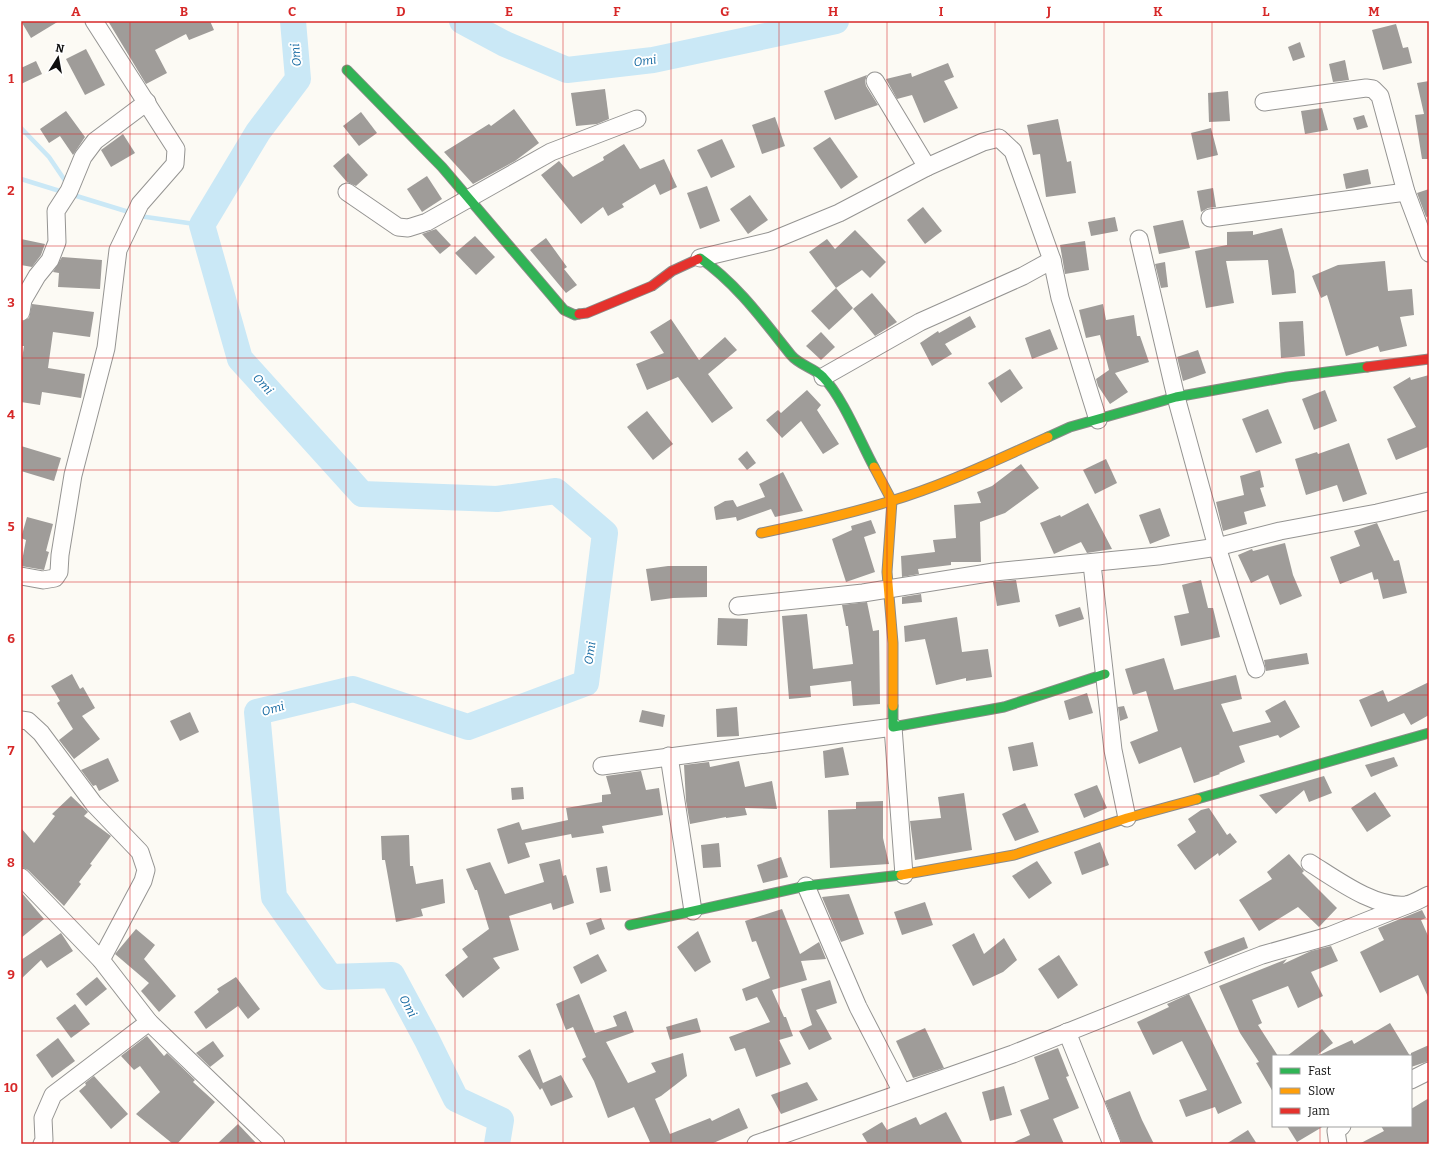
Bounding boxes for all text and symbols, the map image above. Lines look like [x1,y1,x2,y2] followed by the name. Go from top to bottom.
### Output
[71,4,81,19] text: A
[180,4,188,19] text: B
[288,4,296,19] text: C
[396,4,406,19] text: D
[505,4,513,19] text: E
[613,4,621,19] text: F
[720,4,730,19] text: G
[828,4,838,19] text: H
[939,4,944,19] text: I
[1046,4,1052,19] text: J
[1153,4,1163,19] text: K
[1262,4,1270,19] text: L
[1368,4,1380,19] text: M
[38,38,78,78] north arrow
[54,41,66,56] text: N
[288,42,304,67] water label: Omi
[633,52,658,70] water label: Omi
[8,71,14,86] text: 1
[7,183,15,198] text: 2
[7,295,15,310] text: 3
[250,371,276,398] water label: Omi
[7,407,15,422] text: 4
[7,519,15,534] text: 5
[7,631,15,646] text: 6
[581,640,599,665] water label: Omi
[260,699,287,719] water label: Omi
[8,743,15,758] text: 7
[7,855,15,870] text: 8
[7,967,15,982] text: 9
[396,993,420,1020] water label: Omi
[1272,1055,1412,1127] legend
[1308,1064,1332,1078] text: Fast
[4,1080,18,1095] text: 10
[1308,1084,1335,1098] text: Slow
[1307,1104,1330,1118] text: Jam

